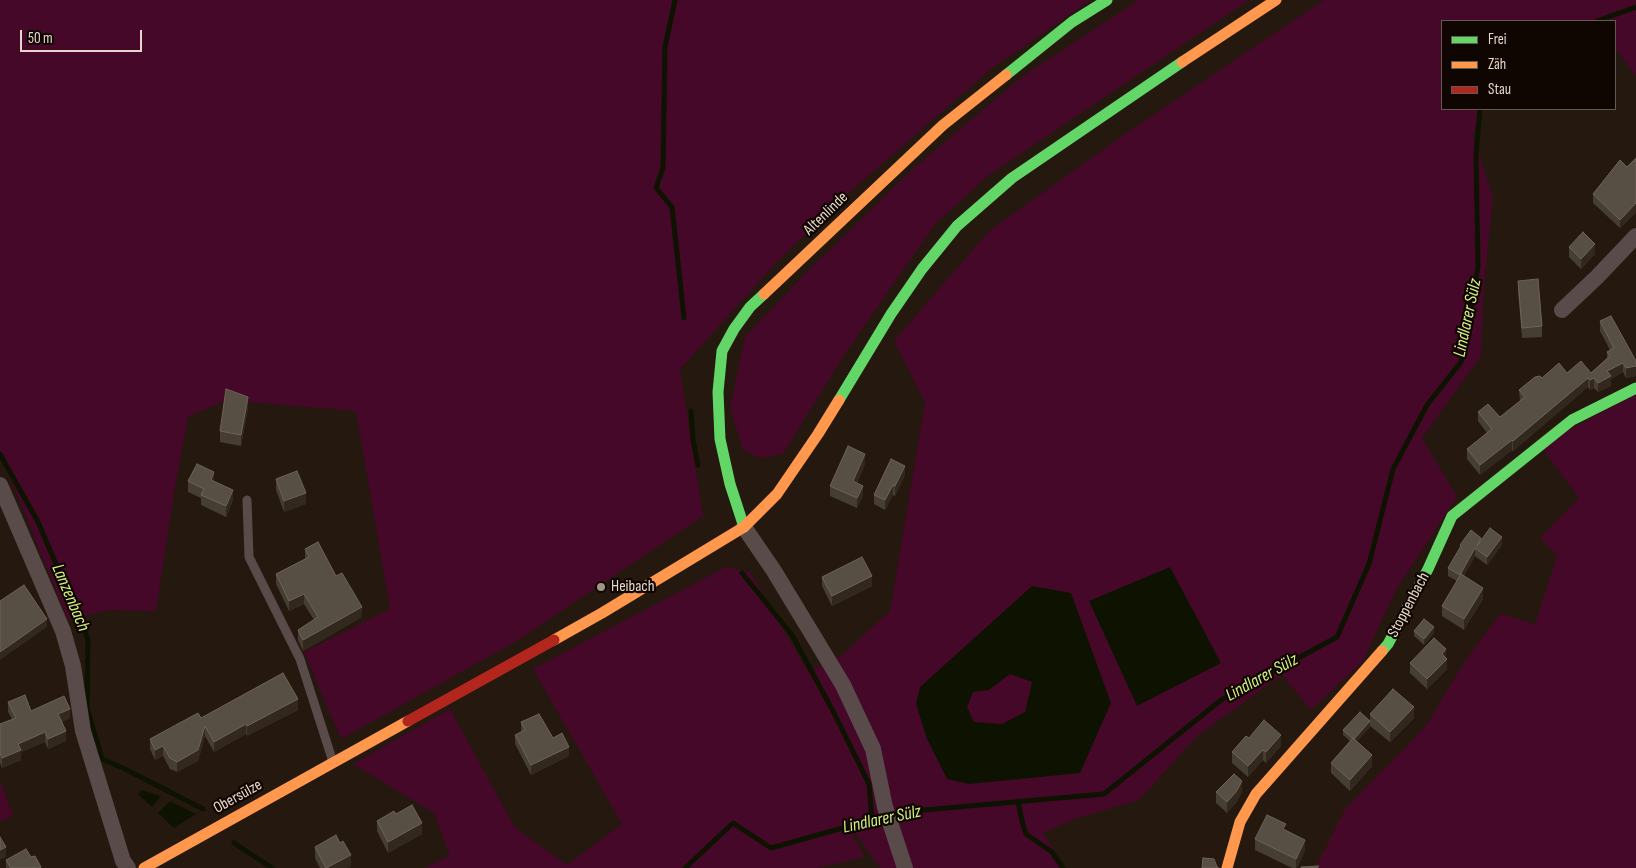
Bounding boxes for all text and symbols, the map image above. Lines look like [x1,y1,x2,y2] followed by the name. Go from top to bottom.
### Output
[22,20,145,52] scale bar
[1441,20,1616,110] legend
[28,29,53,48] text: 50 m
[1488,30,1507,49] text: Frei
[1488,55,1506,74] text: Zäh
[1488,80,1511,99] text: Stau
[800,188,852,240] street label: Altenlinde
[1449,277,1487,359] water label: Lindlarer Sülz
[46,561,94,635] water label: Lanzenbach
[1384,569,1434,641] street label: Stoppenbach
[611,577,655,597] place label: Heibach
[595,581,607,593] marker: Heibach
[1222,649,1302,707] water label: Lindlarer Sülz
[210,776,266,818] street label: Obersülze
[841,801,923,839] water label: Lindlarer Sülz

